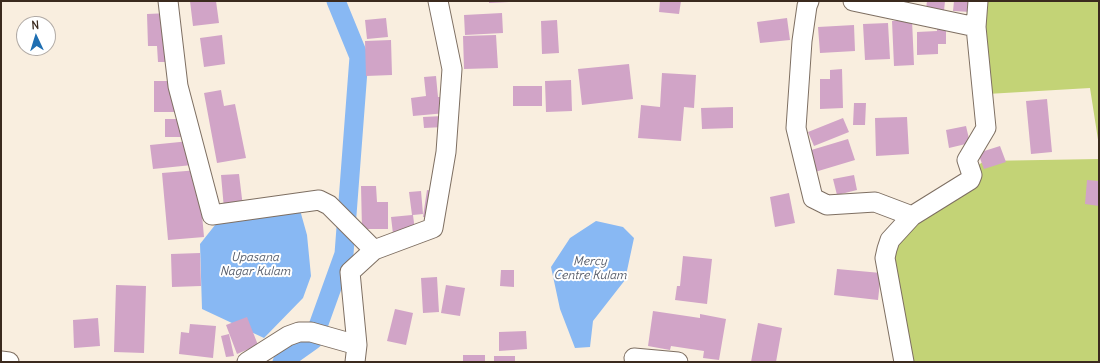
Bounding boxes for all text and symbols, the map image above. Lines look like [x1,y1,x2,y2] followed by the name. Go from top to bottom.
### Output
[16,16,56,56] north arrow
[31,18,40,32] text: N
[220,251,290,279] water label: Upasana Nagar Kulam
[553,255,627,283] water label: Mercy Centre Kulam

